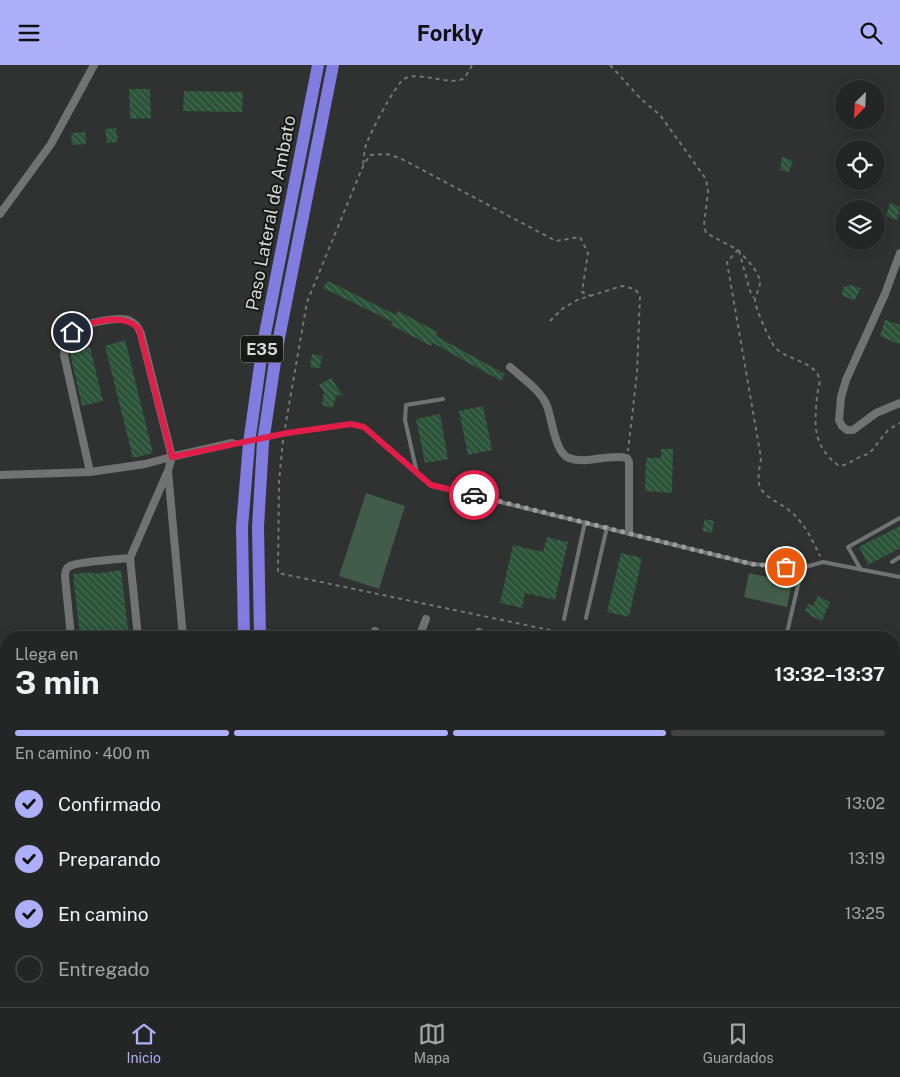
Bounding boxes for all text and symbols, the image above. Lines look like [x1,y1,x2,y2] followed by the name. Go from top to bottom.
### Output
[15,19,43,47] icon: menu
[857,19,885,47] icon: search
[417,20,483,46] text: Forkly
[835,80,885,130] north arrow
[835,80,885,250] map controls
[241,114,300,312] street label: Paso Lateral de Ambato
[835,140,885,190] button: locate
[835,200,885,250] button: layers
[51,311,93,353] pin
[58,318,86,346] icon: home
[241,335,283,363] road number: E35
[449,470,499,520] courier
[460,481,488,509] icon: car
[765,546,807,588] pin
[772,553,800,581] icon: bag
[15,645,78,664] text: Llega en
[774,663,885,685] text: 13:32–13:37
[15,664,100,701] text: 3 min
[15,744,150,763] text: En camino · 400 m
[15,790,43,818] icon: check
[58,793,161,815] text: Confirmado
[845,794,885,813] text: 13:02
[15,845,43,873] icon: check
[58,848,160,870] text: Preparando
[848,849,885,868] text: 13:19
[15,900,43,928] icon: check
[58,903,149,925] text: En camino
[845,904,885,923] text: 13:25
[58,958,150,980] text: Entregado
[126,1020,161,1066] tab: Inicio
[414,1020,450,1066] tab: Mapa
[703,1020,774,1066] tab: Guardados

